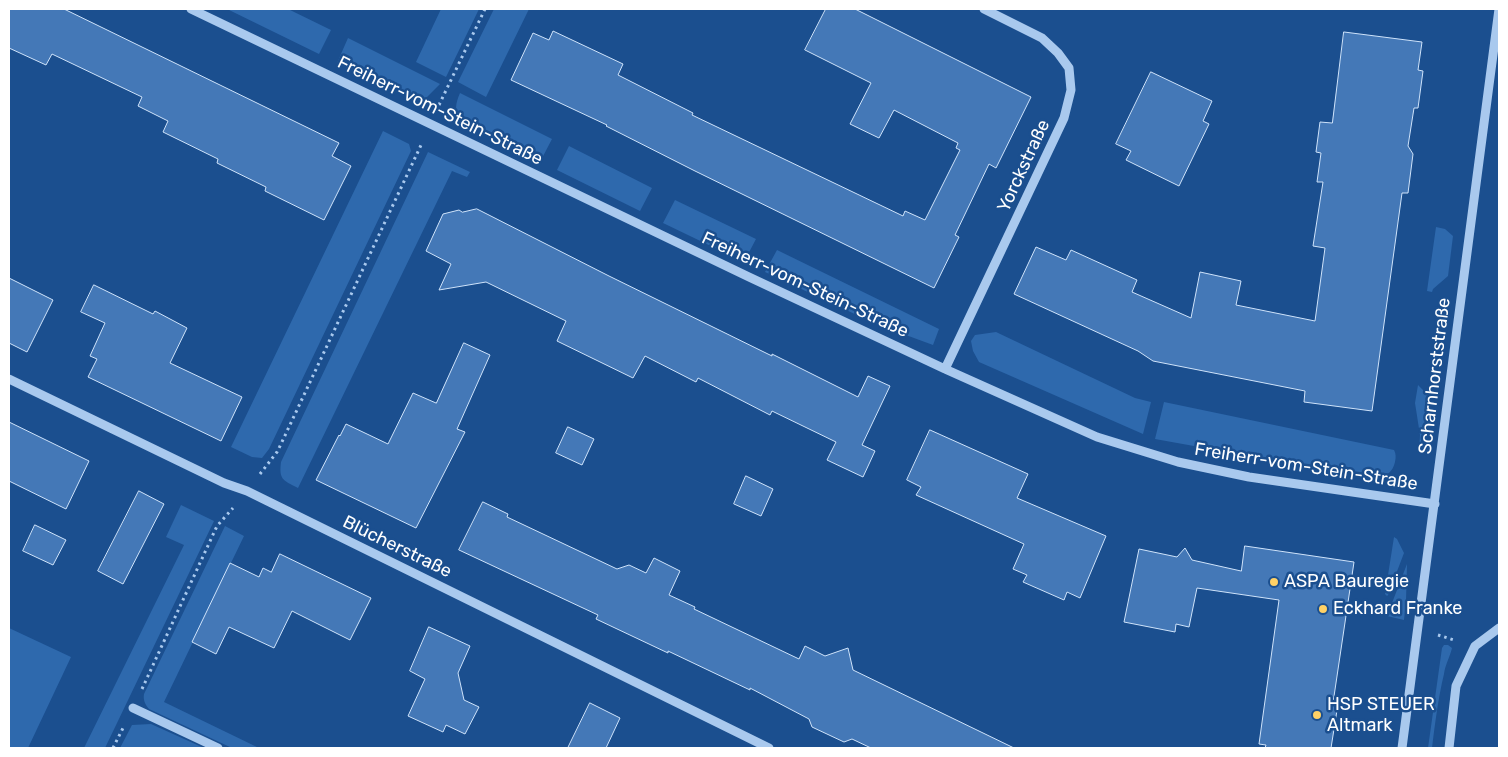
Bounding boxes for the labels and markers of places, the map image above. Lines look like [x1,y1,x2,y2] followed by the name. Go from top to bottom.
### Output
[1284,571,1409,593] place label: ASPA Bauregie
[1268,576,1280,588] marker: ASPA Bauregie
[1333,598,1462,620] place label: Eckhard Franke
[1317,603,1329,615] marker: Eckhard Franke
[1327,694,1435,736] place label: HSP STEUER Altmark
[1311,709,1323,721] marker: HSP STEUER Altmark

